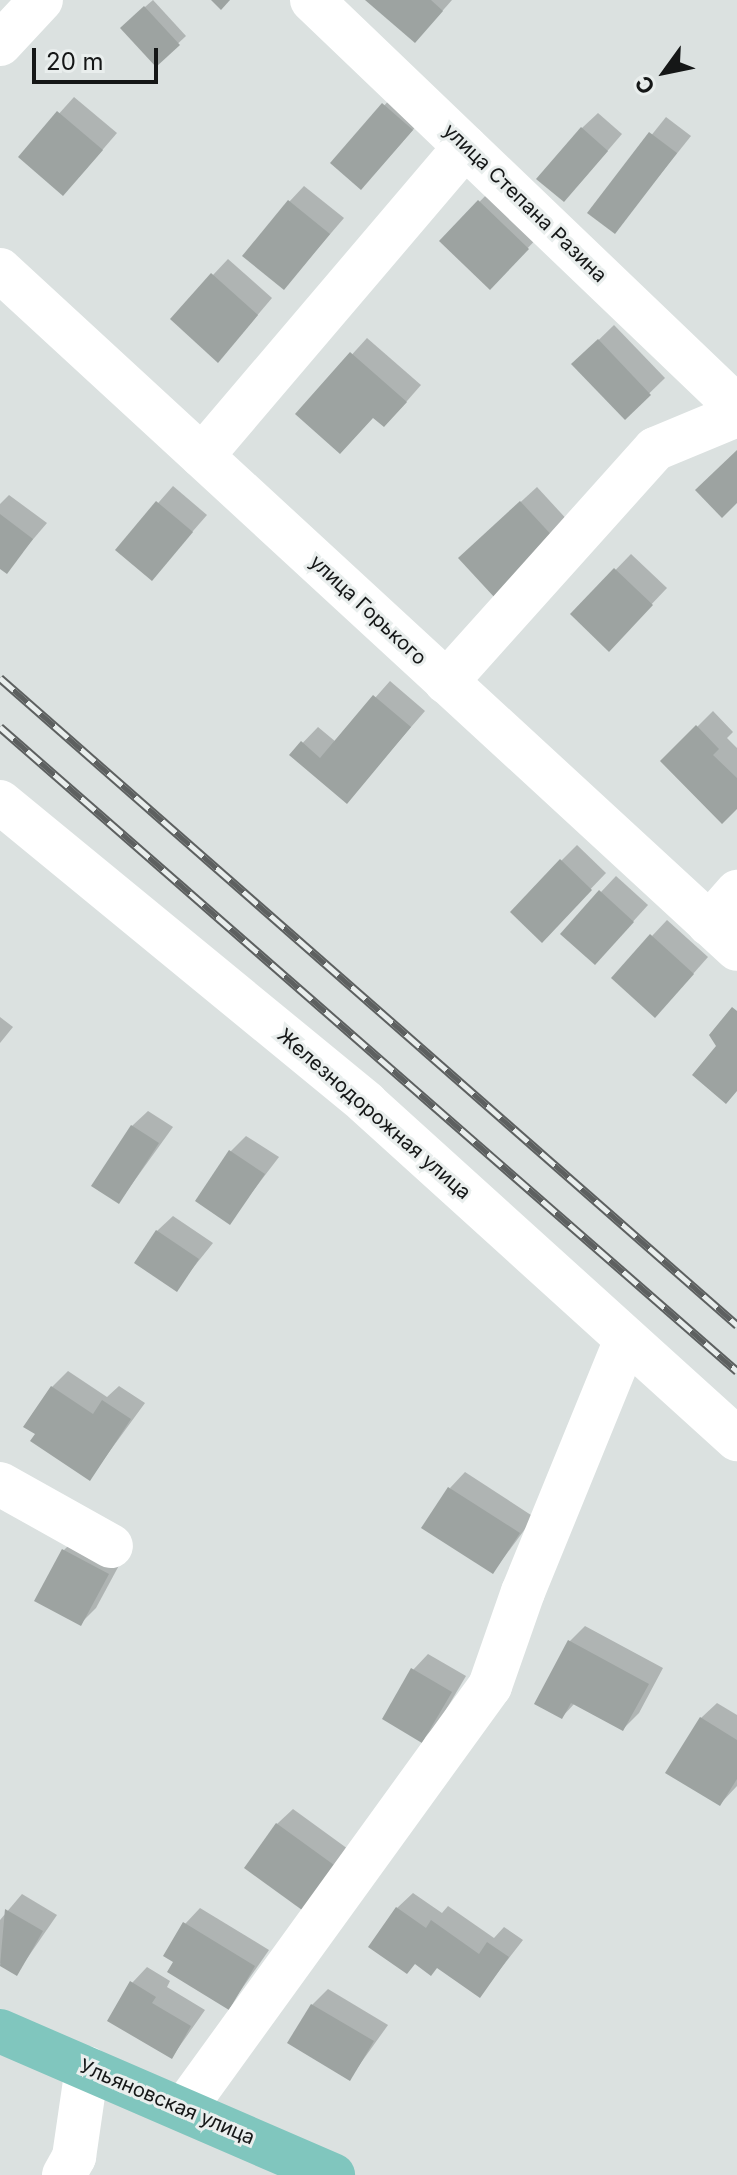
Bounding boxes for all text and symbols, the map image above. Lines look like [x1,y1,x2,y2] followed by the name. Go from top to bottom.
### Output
[36,32,162,82] scale bar
[625,32,705,112] north arrow
[46,47,104,76] text: 20 m
[630,71,660,99] text: С
[438,119,612,287] street label: улица Степана Разина
[305,550,431,670] street label: улица Горького
[272,1023,476,1205] street label: Железнодорожная улица
[76,2054,258,2150] street label: Ульяновская улица

